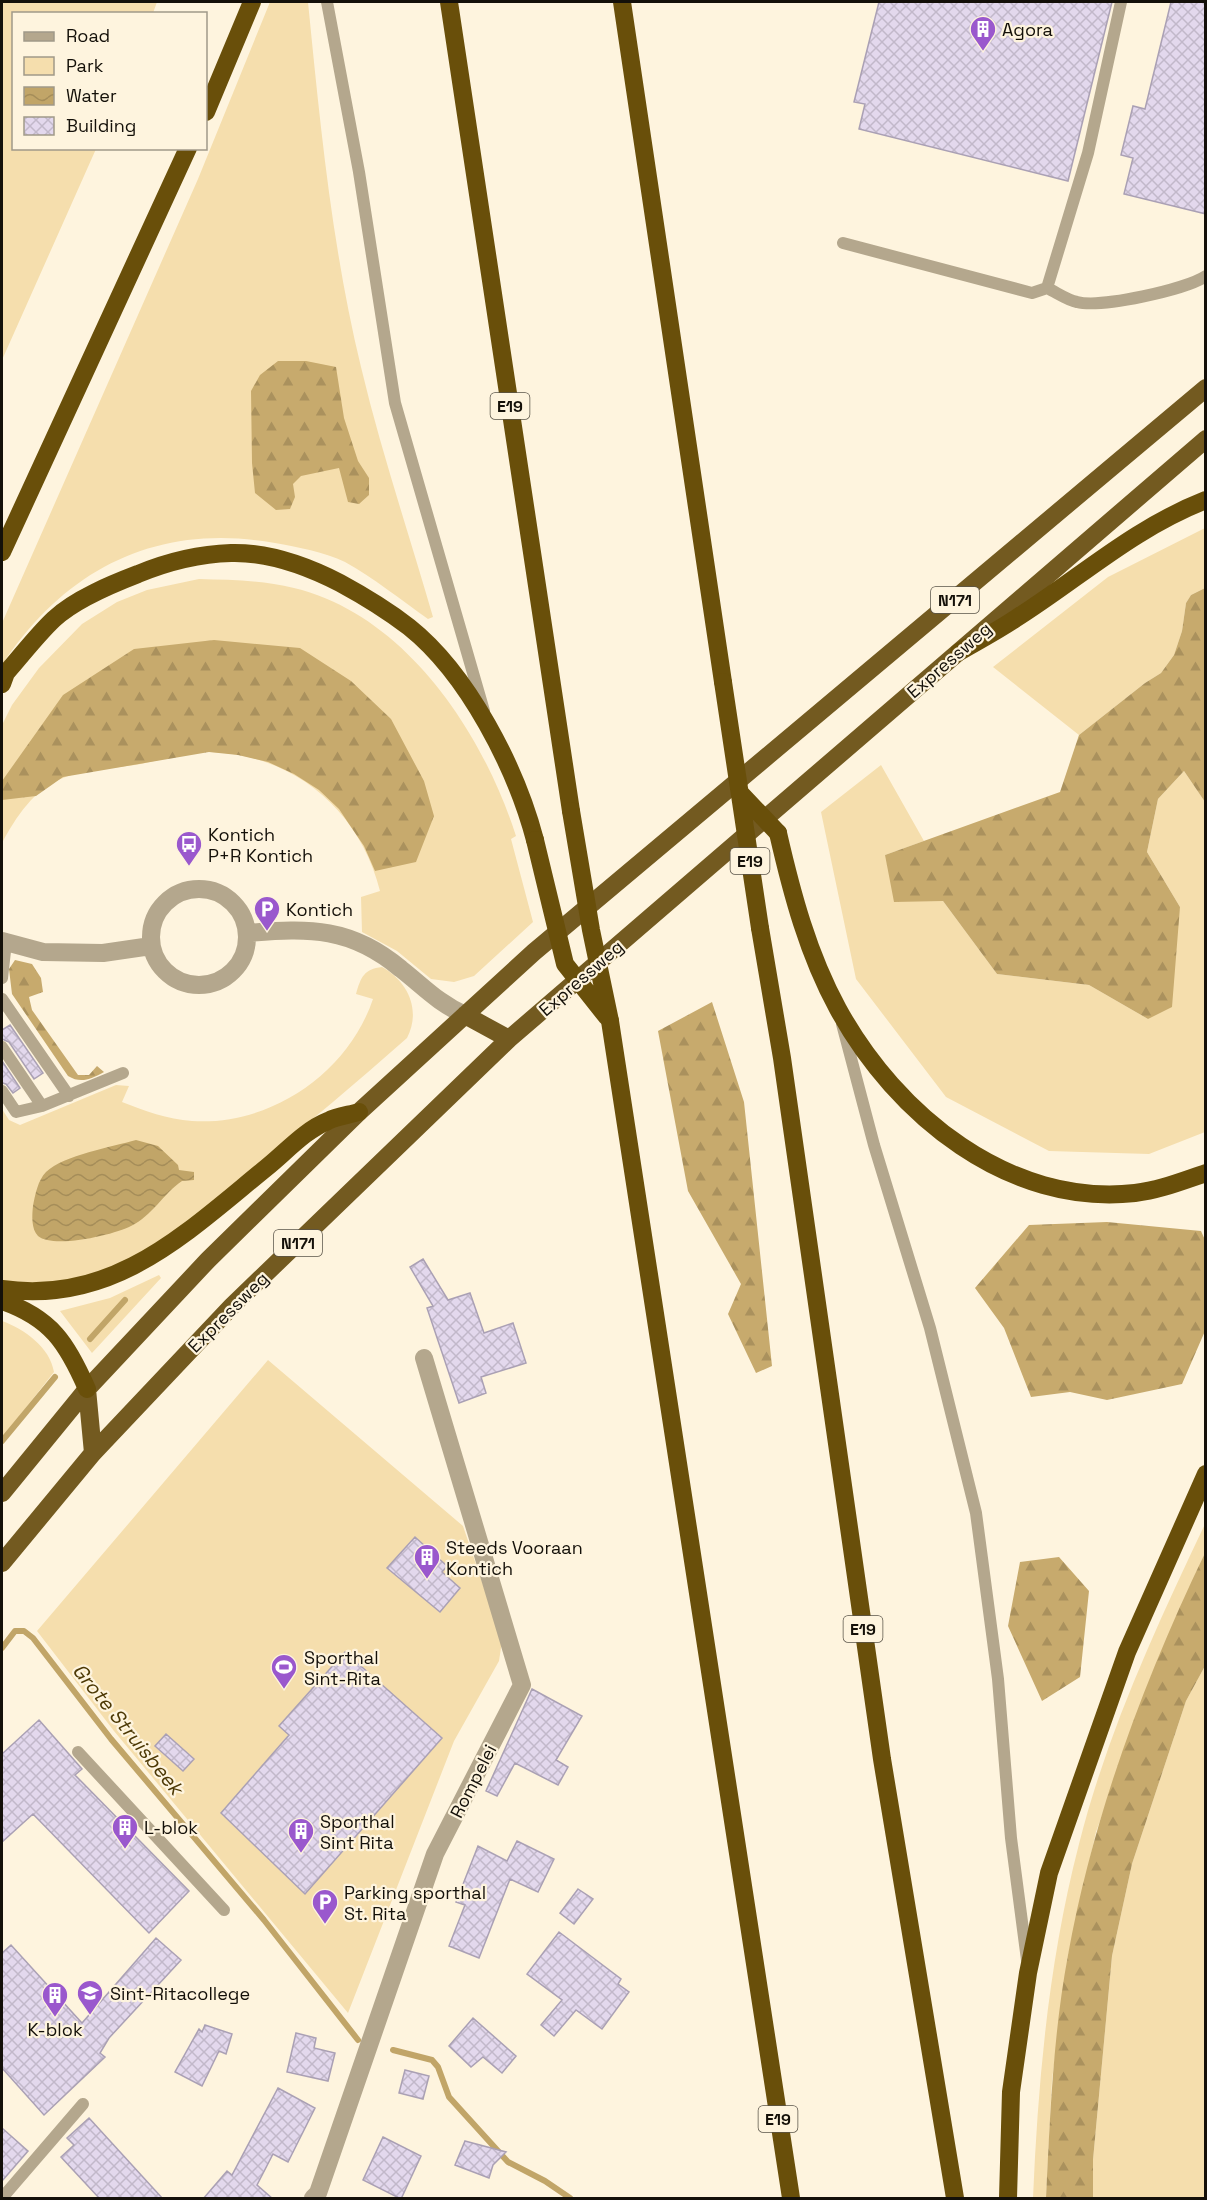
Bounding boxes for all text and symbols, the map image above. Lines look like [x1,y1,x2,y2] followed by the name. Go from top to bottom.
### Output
[12,12,207,150] legend
[968,14,998,52] building icon: Agora
[1002,18,1053,41] place label: Agora
[66,24,110,47] text: Road
[66,54,104,77] text: Park
[66,84,117,107] text: Water
[66,114,136,137] text: Building
[490,393,530,419] road number: E19
[931,587,979,613] road number: N171
[902,617,996,703] street label: Expressweg
[208,823,313,867] place label: Kontich P+R Kontich
[174,829,204,867] bus stop icon: Kontich P+R Kontich
[730,848,770,874] road number: E19
[252,894,282,932] parking icon: Kontich
[286,898,353,921] place label: Kontich
[534,935,628,1021] street label: Expressweg
[274,1230,322,1256] road number: N171
[183,1267,273,1357] street label: Expressweg
[446,1536,583,1580] place label: Steeds Vooraan Kontich
[412,1542,442,1580] building icon: Steeds Vooraan Kontich
[844,1616,882,1642] road number: E19
[304,1646,381,1690] place label: Sporthal Sint-Rita
[269,1652,299,1690] sports icon: Sporthal Sint-Rita
[67,1658,191,1802] water label: Grote Struisbeek
[445,1740,501,1822] street label: Rompelei
[320,1810,395,1854] place label: Sporthal Sint Rita
[110,1812,140,1850] building icon: L-blok
[144,1816,198,1839] place label: L-blok
[286,1816,316,1854] building icon: Sporthal Sint Rita
[344,1881,486,1925] place label: Parking sporthal St. Rita
[310,1887,340,1925] parking icon: Parking sporthal St. Rita
[75,1978,105,2016] school or university icon: Sint-Ritacollege
[40,1980,70,2018] building icon: K-blok
[110,1982,250,2005] place label: Sint-Ritacollege
[27,2018,83,2041] place label: K-blok
[758,2106,798,2132] road number: E19

